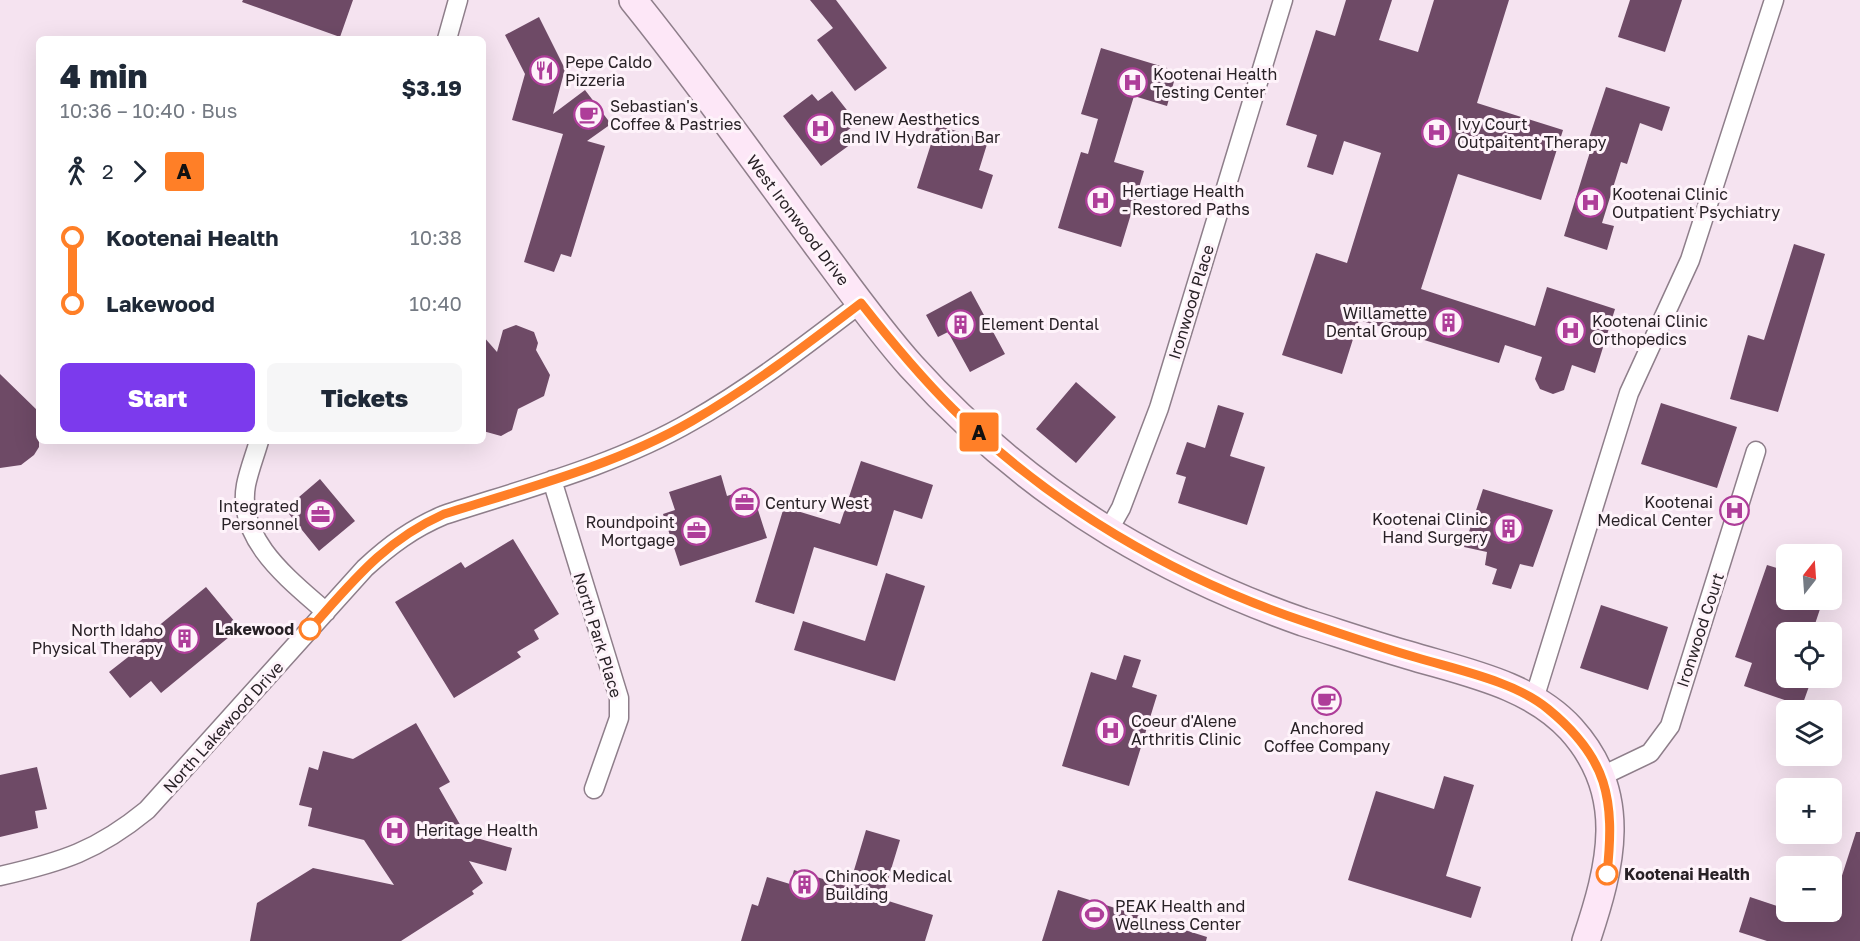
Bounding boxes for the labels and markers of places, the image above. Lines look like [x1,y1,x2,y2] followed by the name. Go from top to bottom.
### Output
[565,52,652,90] place label: Pepe Caldo Pizzeria
[528,55,560,87] restaurant icon: Pepe Caldo Pizzeria
[1153,64,1277,102] place label: Kootenai Health Testing Center
[1116,67,1148,99] hospital icon: Kootenai Health Testing Center
[610,96,742,134] place label: Sebastian's Coffee & Pastries
[573,99,605,131] cafe icon: Sebastian's Coffee & Pastries
[842,109,1000,147] place label: Renew Aesthetics and IV Hydration Bar
[805,112,837,144] hospital icon: Renew Aesthetics and IV Hydration Bar
[1457,114,1607,152] place label: Ivy Court Outpaitent Therapy
[1420,117,1452,149] hospital icon: Ivy Court Outpaitent Therapy
[1122,181,1250,219] place label: Hertiage Health - Restored Paths
[1085,184,1117,216] hospital icon: Hertiage Health - Restored Paths
[1612,184,1780,222] place label: Kootenai Clinic Outpatient Psychiatry
[1575,187,1607,219] hospital icon: Kootenai Clinic Outpatient Psychiatry
[1326,303,1427,341] place label: Willamette Dental Group
[1432,306,1464,338] building icon: Willamette Dental Group
[944,308,976,340] building icon: Element Dental
[1592,311,1708,349] place label: Kootenai Clinic Orthopedics
[981,314,1099,334] place label: Element Dental
[1555,314,1587,346] hospital icon: Kootenai Clinic Orthopedics
[728,487,760,519] office icon: Century West
[1597,492,1713,530] place label: Kootenai Medical Center
[765,493,869,513] place label: Century West
[1718,495,1750,527] hospital icon: Kootenai Medical Center
[218,496,299,534] place label: Integrated Personnel
[304,499,336,531] office icon: Integrated Personnel
[1372,509,1488,547] place label: Kootenai Clinic Hand Surgery
[586,512,675,550] place label: Roundpoint Mortgage
[1493,512,1525,544] building icon: Kootenai Clinic Hand Surgery
[680,515,712,547] office icon: Roundpoint Mortgage
[299,618,321,640] marker: Lakewood
[215,619,294,639] place label: Lakewood
[32,620,163,658] place label: North Idaho Physical Therapy
[168,623,200,655] building icon: North Idaho Physical Therapy
[1311,684,1343,716] cafe icon: Anchored Coffee Company
[1131,711,1242,749] place label: Coeur d'Alene Arthritis Clinic
[1094,714,1126,746] hospital icon: Coeur d'Alene Arthritis Clinic
[1264,718,1390,756] place label: Anchored Coffee Company
[379,814,411,846] hospital icon: Heritage Health
[416,820,538,840] place label: Heritage Health
[1596,863,1618,885] marker: Kootenai Health
[1624,864,1750,884] place label: Kootenai Health
[825,866,952,904] place label: Chinook Medical Building
[788,869,820,901] building icon: Chinook Medical Building
[1115,896,1245,934] place label: PEAK Health and Wellness Center
[1078,899,1110,931] sports icon: PEAK Health and Wellness Center

